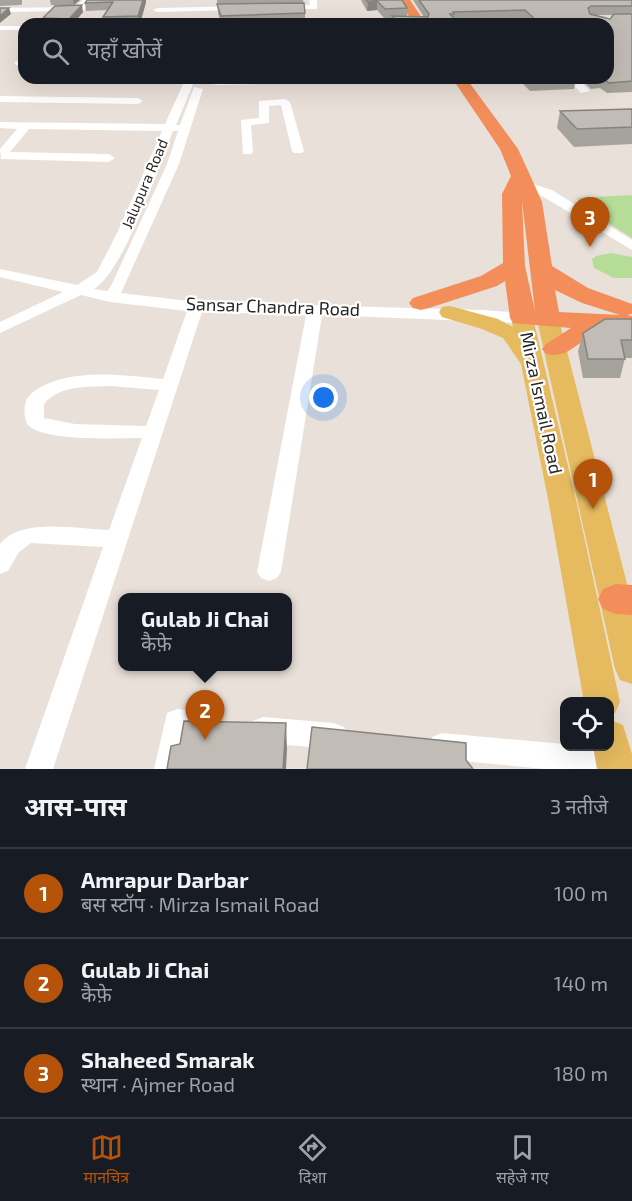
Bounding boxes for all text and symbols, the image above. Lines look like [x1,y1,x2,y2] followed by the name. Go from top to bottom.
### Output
[18,18,614,84] search box
[39,35,72,68] icon: search
[87,36,162,62] text: यहाँ खोजें
[117,136,171,231] street label: Jalupura Road
[570,198,610,247] pin: 3
[186,292,360,320] street label: Sansar Chandra Road
[516,330,568,476] street label: Mirza Ismail Road
[309,383,338,412] your location
[574,460,612,509] pin: 1
[118,593,292,671] popup
[141,605,269,631] text: Gulab Ji Chai
[141,631,172,655] text: कैफ़े
[186,690,224,740] pin: 2
[560,697,614,751] map controls
[560,697,614,751] button: locate
[24,790,127,821] text: आस-पास
[550,794,608,818] text: 3 नतीजे
[81,866,249,892] text: Amrapur Darbar
[39,881,48,905] text: 1
[554,881,608,905] text: 100 m
[81,892,319,916] text: बस स्टॉप · Mirza Ismail Road
[81,956,209,982] text: Gulab Ji Chai
[38,971,49,995] text: 2
[554,971,608,995] text: 140 m
[81,982,112,1006] text: कैफ़े
[81,1046,255,1072] text: Shaheed Smarak
[38,1061,49,1085] text: 3
[554,1061,608,1085] text: 180 m
[81,1072,235,1096] text: स्थान · Ajmer Road
[83,1131,129,1190] tab: मानचित्र
[296,1131,329,1190] tab: दिशा
[496,1131,549,1190] tab: सहेजे गए

